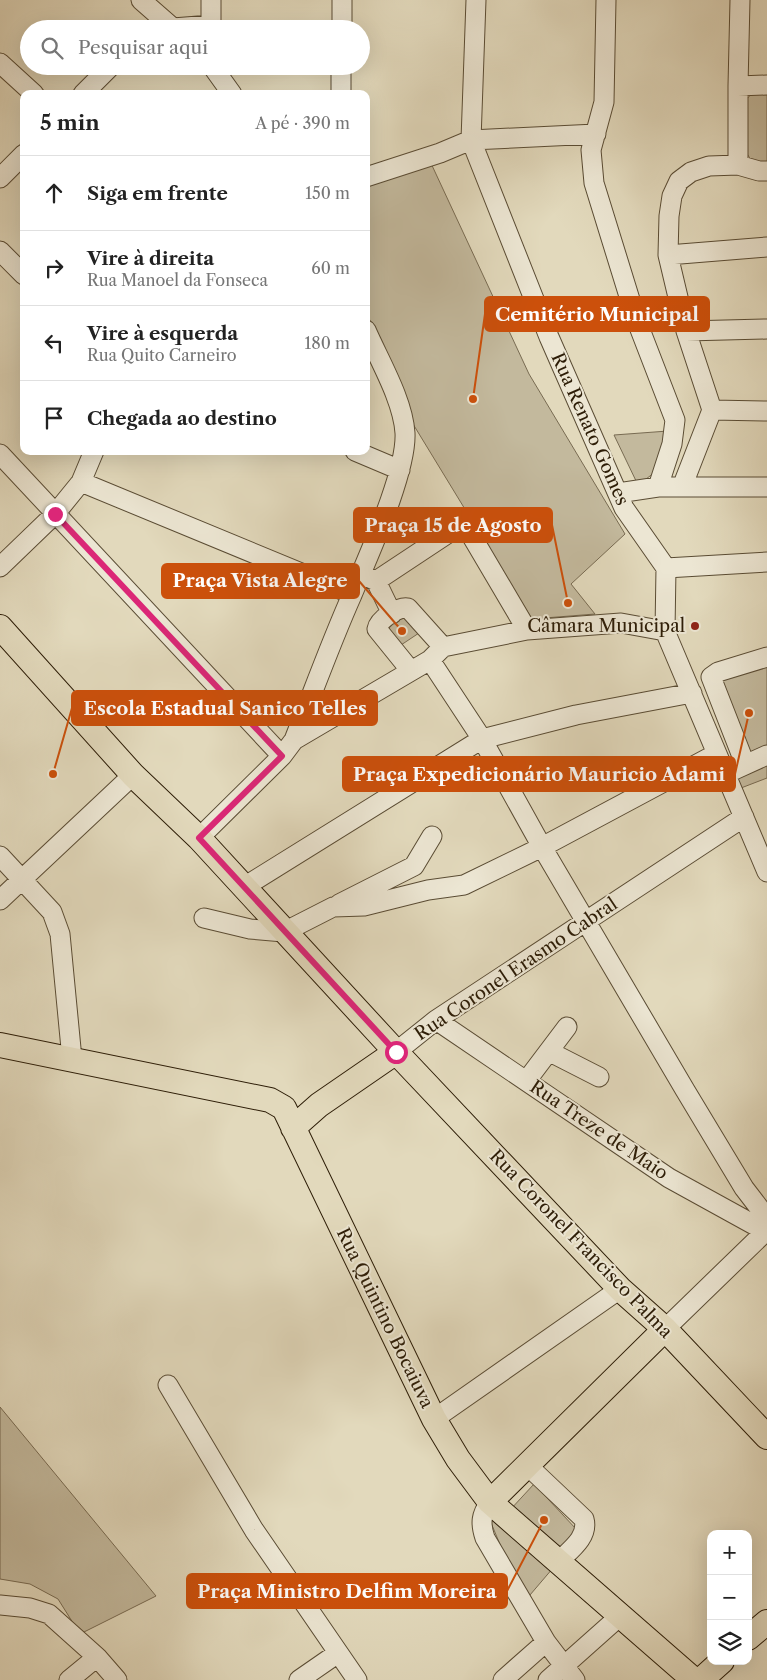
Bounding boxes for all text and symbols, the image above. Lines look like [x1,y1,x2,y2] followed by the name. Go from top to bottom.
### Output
[20,20,370,75] search box
[38,34,66,62] icon: search
[78,36,208,59] text: Pesquisar aqui
[40,110,100,135] text: 5 min
[255,113,350,133] text: A pé · 390 m
[40,179,68,207] icon: ahead
[87,182,228,205] text: Siga em frente
[305,183,350,203] text: 150 m
[87,247,214,270] text: Vire à direita
[40,254,68,282] icon: right
[311,258,350,278] text: 60 m
[87,270,268,290] text: Rua Manoel da Fonseca
[485,297,709,331] callout: Cemitério Municipal
[495,303,699,326] text: Cemitério Municipal
[87,322,238,345] text: Vire à esquerda
[40,329,68,357] icon: left
[304,333,350,353] text: 180 m
[87,345,237,365] text: Rua Quito Carneiro
[546,349,634,509] street label: Rua Renato Gomes
[40,404,68,432] icon: arrive
[87,407,277,430] text: Chegada ao destino
[44,503,67,526] route end
[354,508,552,542] callout: Praça 15 de Agosto
[364,514,542,537] text: Praça 15 de Agosto
[162,564,359,598] callout: Praça Vista Alegre
[172,569,348,592] text: Praça Vista Alegre
[527,615,685,637] place label: Câmara Municipal
[689,620,701,632] marker: Câmara Municipal
[72,691,377,725] callout: Escola Estadual Sanico Telles
[83,697,367,720] text: Escola Estadual Sanico Telles
[343,757,735,791] callout: Praça Expedicionário Mauricio Adami
[353,763,725,786] text: Praça Expedicionário Mauricio Adami
[411,893,621,1045] street label: Rua Coronel Erasmo Cabral
[385,1041,408,1064] route start
[526,1076,672,1184] street label: Rua Treze de Maio
[485,1145,677,1343] street label: Rua Coronel Francisco Palma
[332,1224,438,1412] street label: Rua Quintino Bocaiuva
[707,1530,752,1665] map controls
[707,1530,752,1575] button: +
[187,1574,507,1608] callout: Praça Ministro Delfim Moreira
[707,1575,752,1620] button: −
[197,1580,498,1603] text: Praça Ministro Delfim Moreira
[707,1620,752,1665] button: layers

